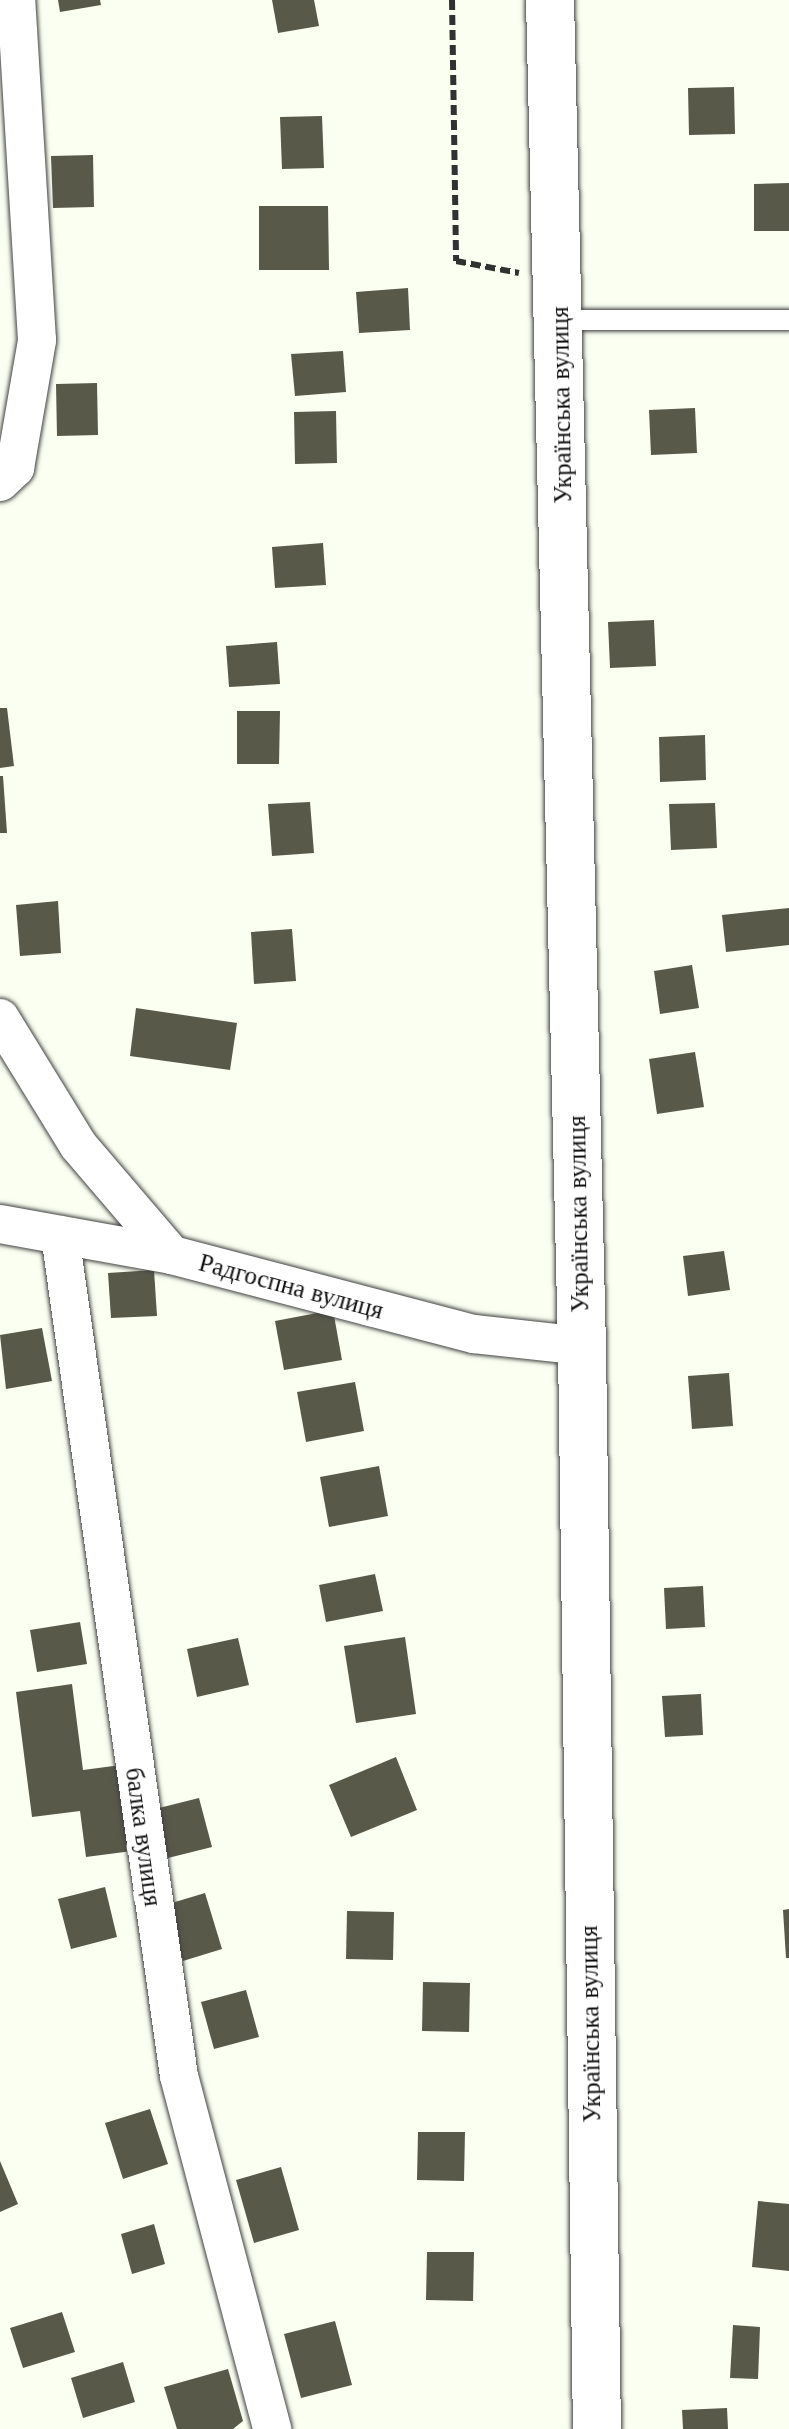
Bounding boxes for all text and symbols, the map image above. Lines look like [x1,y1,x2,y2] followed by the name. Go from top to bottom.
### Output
[545,306,579,504] street label: Українська вулиця
[562,1115,596,1313] street label: Українська вулиця
[196,1248,386,1326] street label: Радгоспна вулиця
[118,1766,168,1908] street label: балка вулиця
[574,1925,608,2123] street label: Українська вулиця

